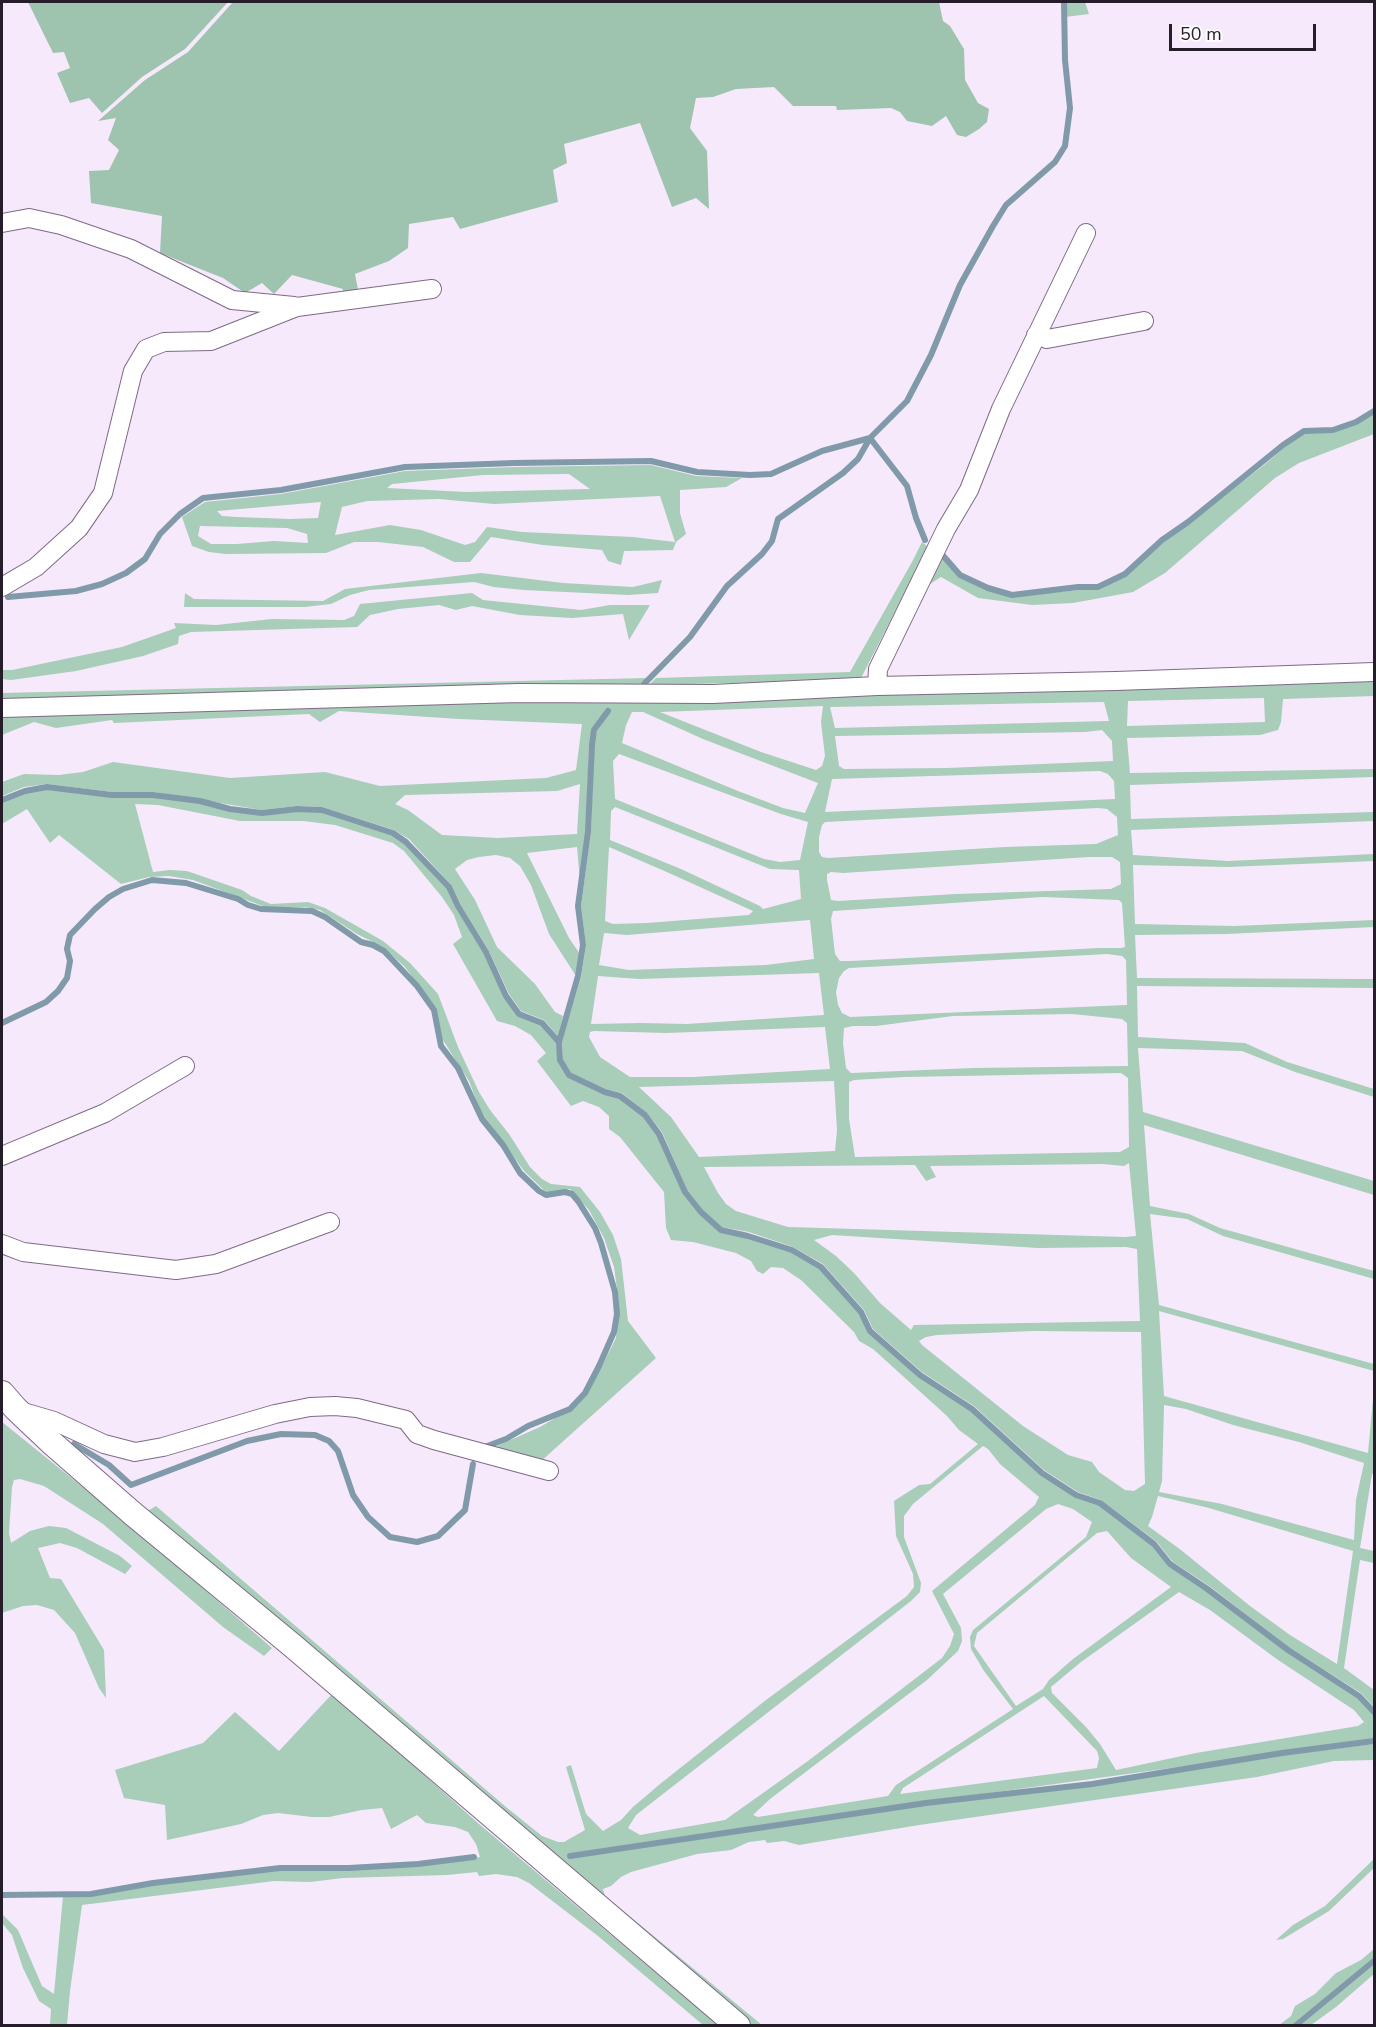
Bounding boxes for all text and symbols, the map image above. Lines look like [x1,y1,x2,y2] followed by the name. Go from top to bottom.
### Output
[1172,12,1319,50] scale bar
[1180,22,1222,46] text: 50 m

